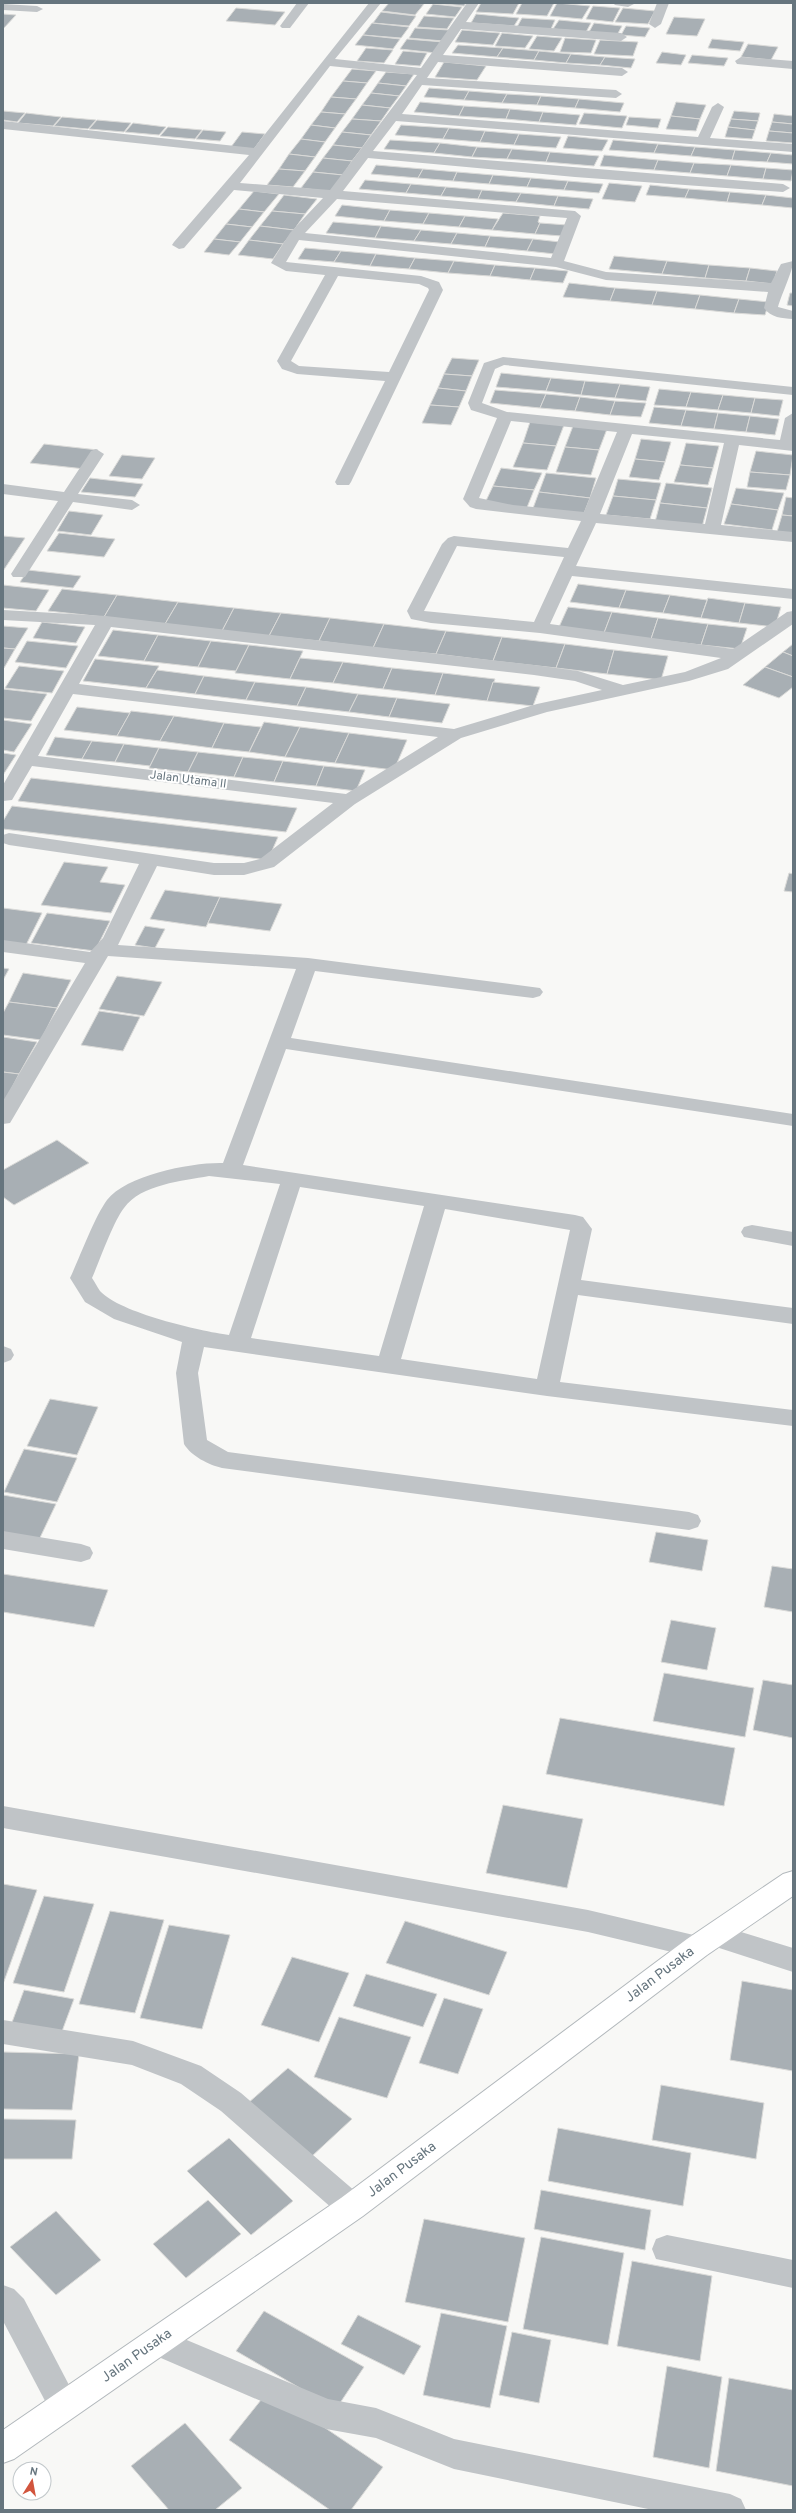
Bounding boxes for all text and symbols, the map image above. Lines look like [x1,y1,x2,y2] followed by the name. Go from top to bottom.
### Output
[149,767,227,793] street label: Jalan Utama ll
[622,1943,698,2007] street label: Jalan Pusaka
[364,2138,440,2202] street label: Jalan Pusaka
[98,2325,176,2387] street label: Jalan Pusaka
[12,2461,52,2501] north arrow
[29,2465,39,2480] text: N

